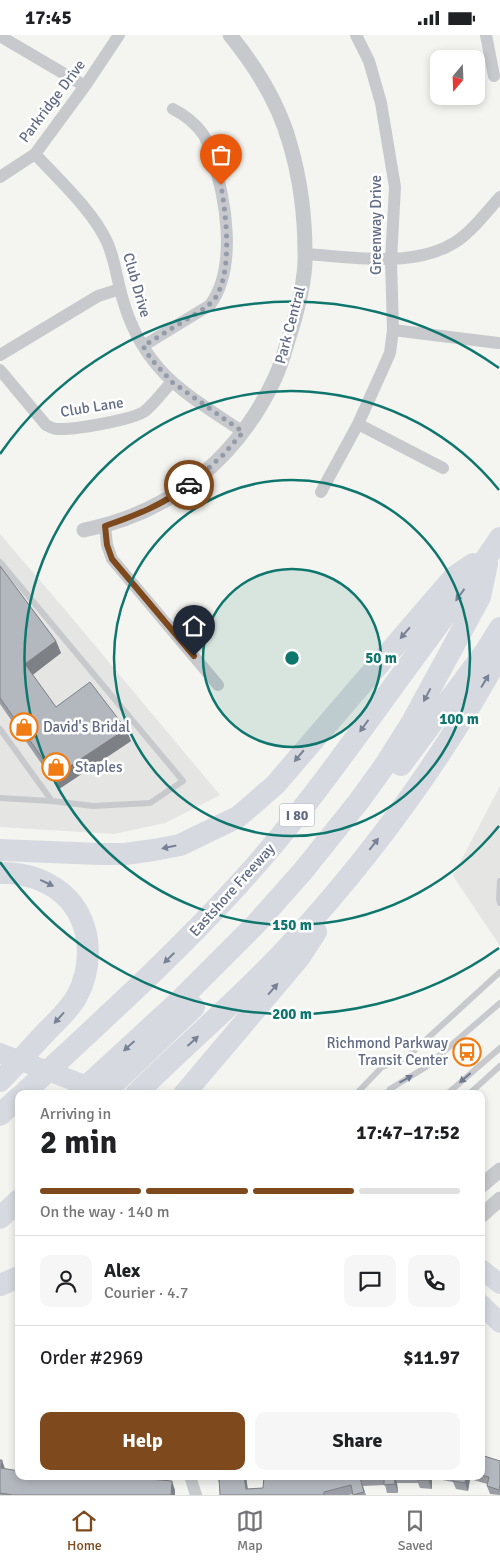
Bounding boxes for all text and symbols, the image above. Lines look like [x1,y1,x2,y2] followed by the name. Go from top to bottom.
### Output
[25,6,72,30] text: 17:45
[430,50,485,105] north arrow
[430,50,485,105] map controls
[15,56,89,146] street label: Parkridge Drive
[200,134,242,185] pin
[207,141,235,169] icon: bag
[367,175,385,275] street label: Greenway Drive
[119,251,155,319] street label: Club Drive
[271,284,309,366] street label: Park Central
[59,393,125,421] street label: Club Lane
[164,460,214,510] courier
[175,471,203,499] icon: car
[455,588,465,602] one-way arrow
[173,605,215,656] pin
[180,612,208,640] icon: home
[400,627,411,640] one-way arrow
[283,649,301,667] centre of rings
[365,649,397,667] text: 50 m
[480,675,489,688] one-way arrow
[422,688,431,702] one-way arrow
[439,710,479,728] text: 100 m
[9,712,39,742] shop icon: David's Bridal
[43,718,130,736] place label: David's Bridal
[359,719,369,733] one-way arrow
[294,750,305,763] one-way arrow
[41,752,71,782] shop icon: Staples
[75,758,123,776] place label: Staples
[280,803,314,827] road number: I 80
[368,838,379,851] one-way arrow
[185,840,279,940] street label: Eastshore Freeway
[160,844,176,852] one-way arrow
[40,880,54,888] one-way arrow
[272,916,312,934] text: 150 m
[164,951,176,963] one-way arrow
[267,983,278,996] one-way arrow
[272,1005,312,1023] text: 200 m
[53,1012,65,1024] one-way arrow
[327,1034,448,1069] place label: Richmond Parkway Transit Center
[186,1035,199,1046] one-way arrow
[452,1037,482,1067] bus stop icon: Richmond Parkway Transit Center
[123,1040,135,1052] one-way arrow
[459,1072,472,1083] one-way arrow
[399,1075,412,1084] one-way arrow
[40,1104,111,1124] text: Arriving in
[356,1121,460,1145] text: 17:47–17:52
[40,1123,117,1162] text: 2 min
[40,1202,170,1222] text: On the way · 140 m
[40,1255,92,1307] button: person
[344,1255,396,1307] button: chat
[408,1255,460,1307] button: phone
[104,1259,140,1283] text: Alex
[104,1283,188,1303] text: Courier · 4.7
[40,1346,143,1370] text: Order #2969
[403,1346,460,1370] text: $11.97
[40,1412,245,1470] button: Help
[255,1412,460,1470] button: Share
[67,1507,102,1554] tab: Home
[236,1507,264,1554] tab: Map
[398,1507,433,1554] tab: Saved

